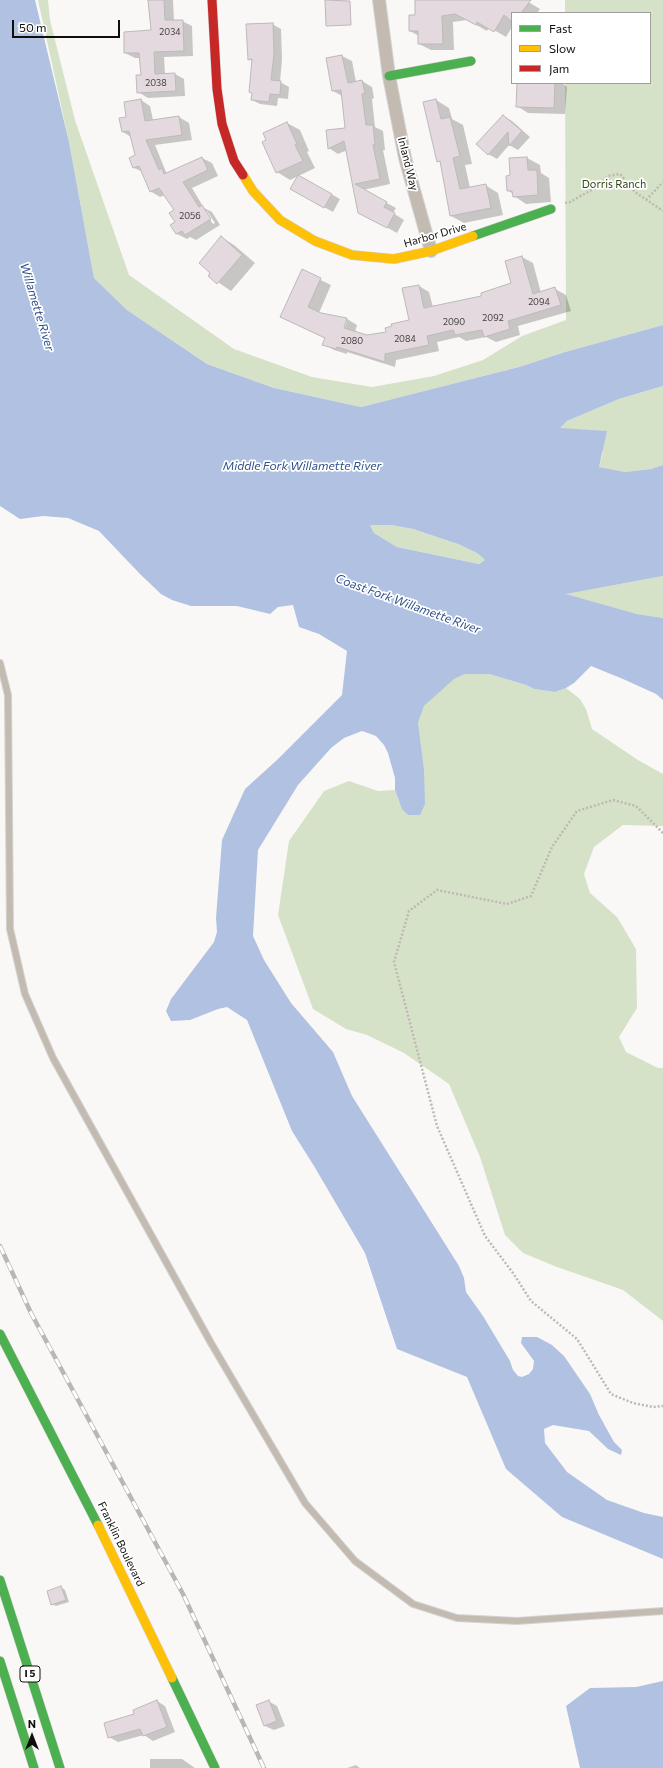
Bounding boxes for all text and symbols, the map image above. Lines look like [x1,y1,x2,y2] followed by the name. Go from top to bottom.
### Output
[14,12,122,38] scale bar
[511,12,651,84] legend
[19,20,47,34] text: 50 m
[549,21,572,35] text: Fast
[159,27,181,37] house number: 2034
[549,41,576,55] text: Slow
[549,61,569,75] text: Jam
[145,78,167,88] house number: 2038
[395,136,421,192] street label: Inland Way
[582,177,646,191] park label: Dorris Ranch
[179,211,201,221] house number: 2056
[402,220,468,250] street label: Harbor Drive
[17,261,57,353] water label: Willamette River
[528,297,550,307] house number: 2094
[482,313,504,323] house number: 2092
[443,317,465,327] house number: 2090
[394,334,416,344] house number: 2084
[341,336,363,346] house number: 2080
[223,459,381,473] water label: Middle Fork Willamette River
[334,571,482,637] water label: Coast Fork Willamette River
[95,1499,147,1589] street label: Franklin Boulevard
[20,1666,40,1682] road number: I 5
[12,1716,52,1756] north arrow
[28,1717,36,1730] text: N

